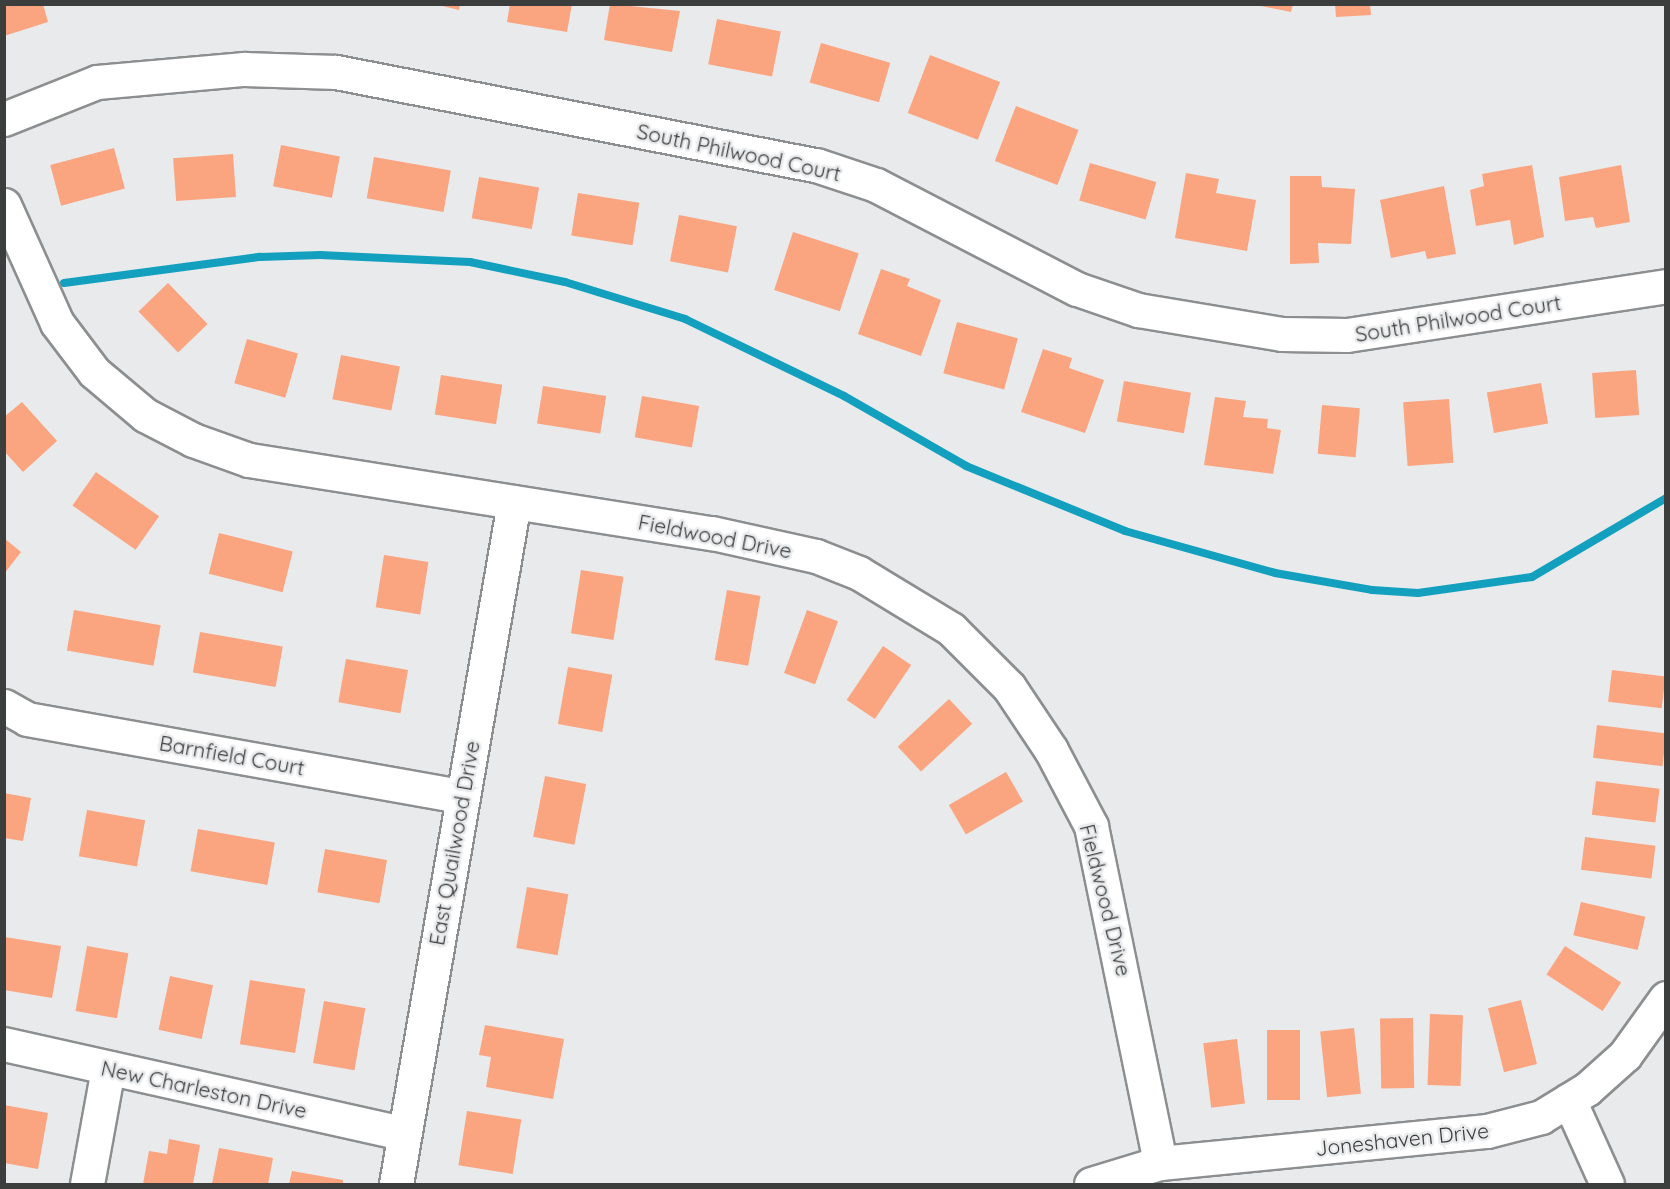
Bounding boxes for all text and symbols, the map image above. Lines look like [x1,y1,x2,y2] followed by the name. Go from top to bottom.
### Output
[635,118,843,186] street label: South Philwood Court
[1353,289,1563,347] street label: South Philwood Court
[636,509,794,563] street label: Fieldwood Drive
[157,730,307,780] street label: Barnfield Court
[424,739,484,947] street label: East Quailwood Drive
[1075,821,1137,979] street label: Fieldwood Drive
[99,1055,309,1123] street label: New Charleston Drive
[1314,1117,1490,1161] street label: Joneshaven Drive

